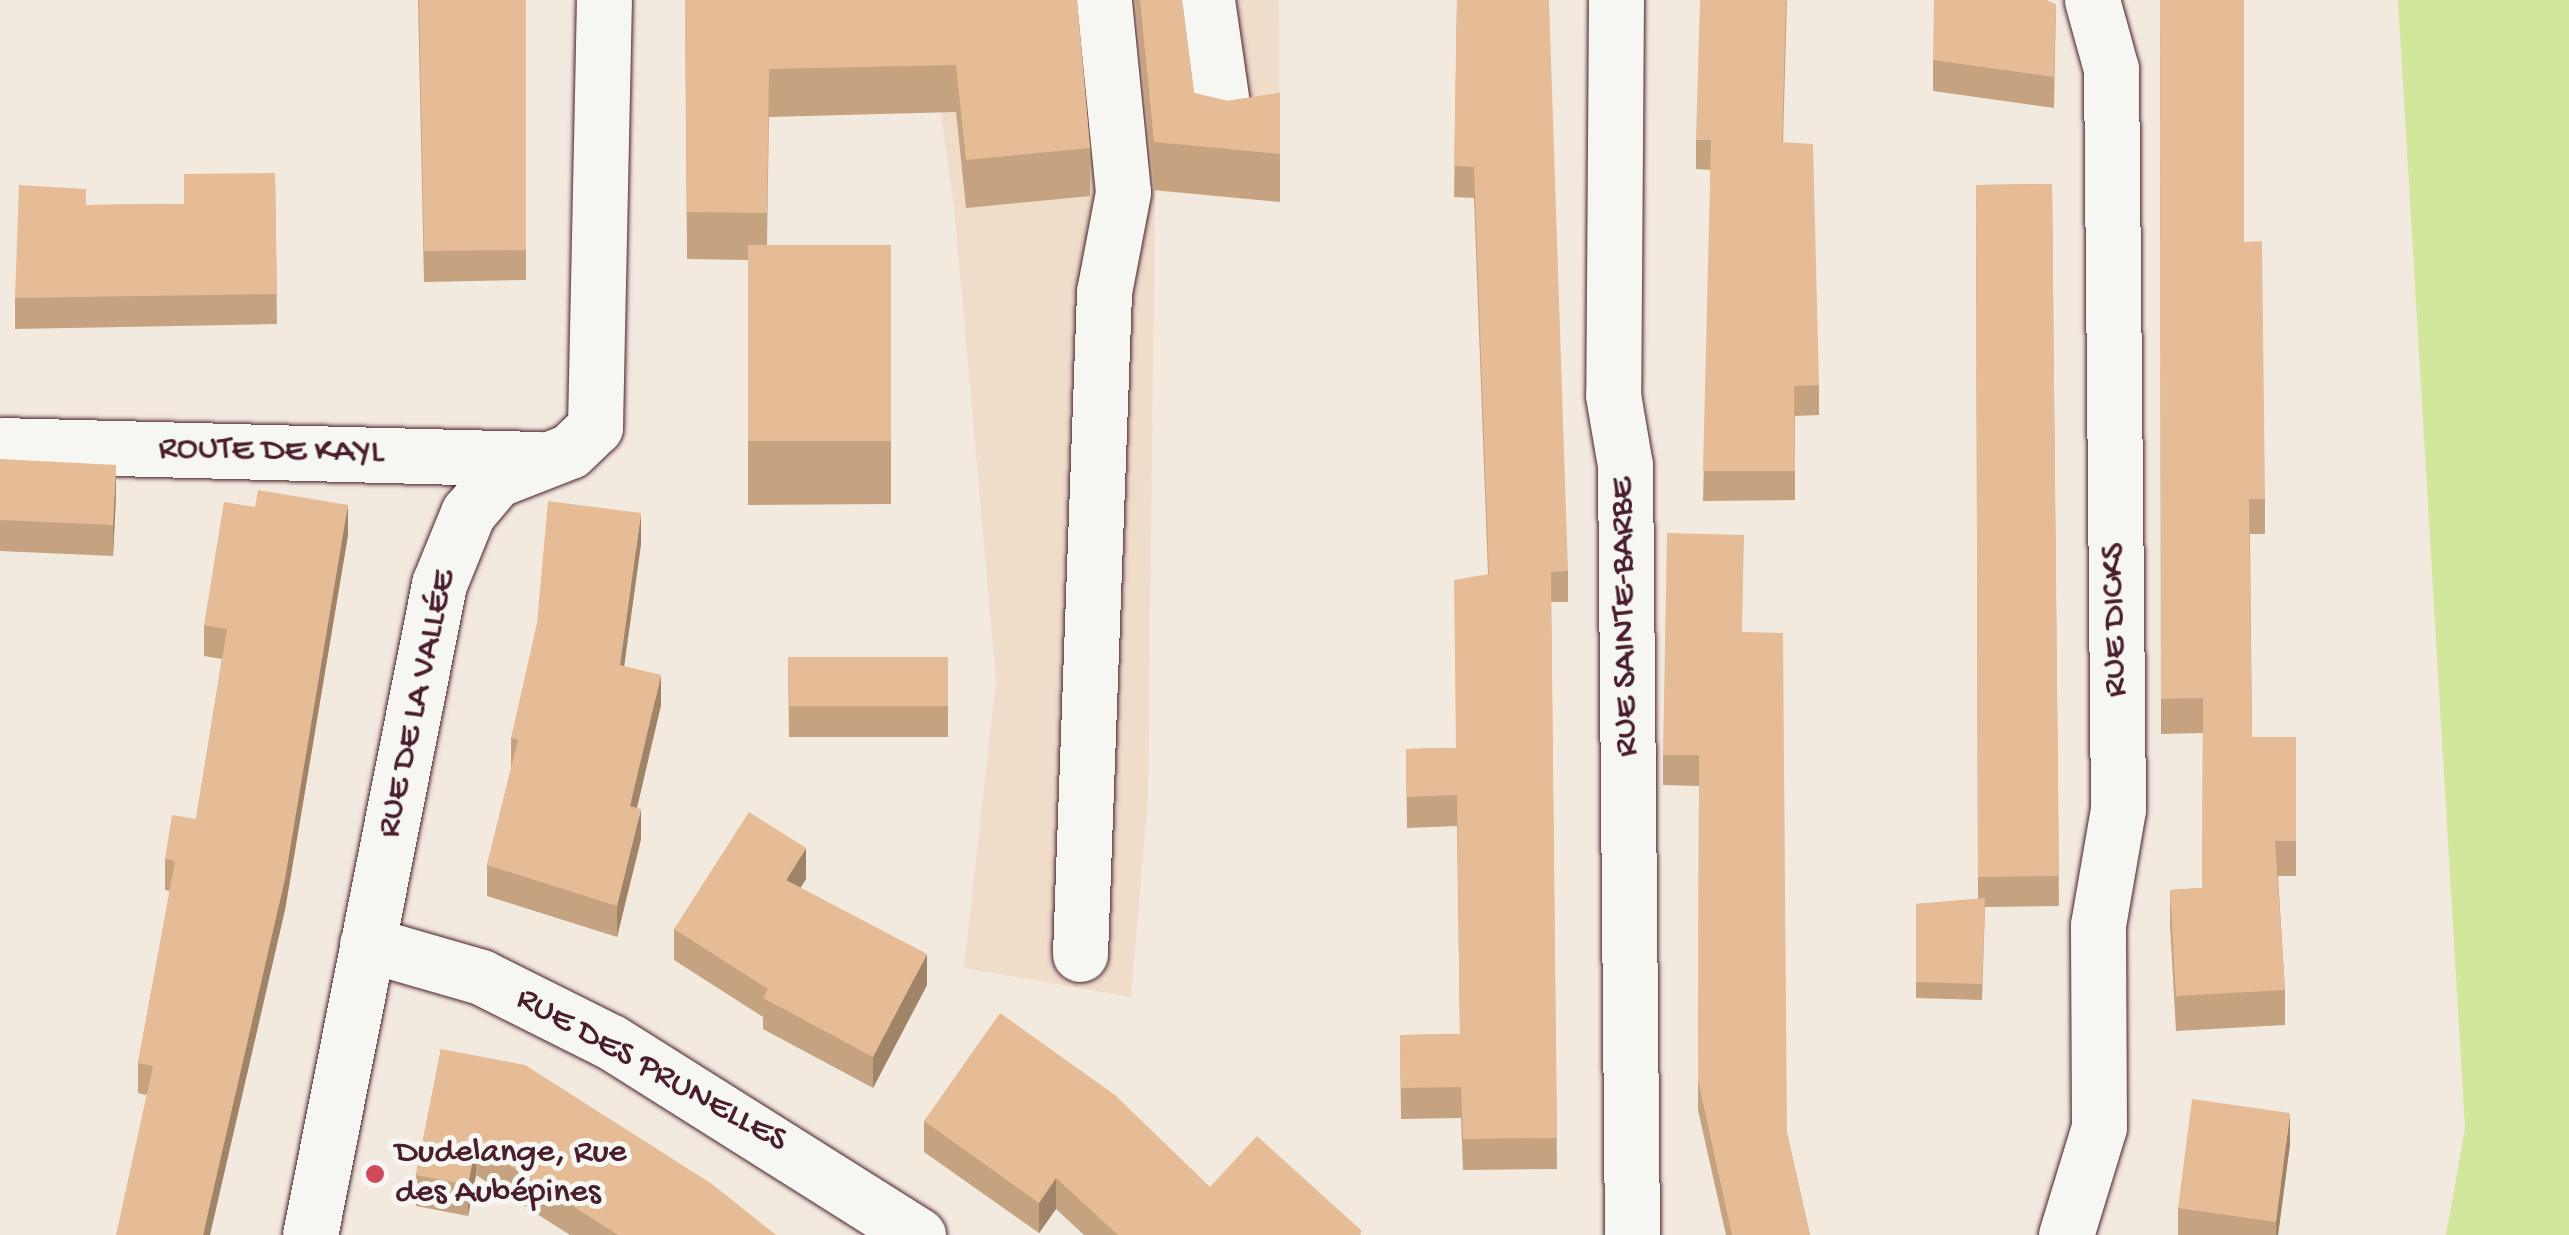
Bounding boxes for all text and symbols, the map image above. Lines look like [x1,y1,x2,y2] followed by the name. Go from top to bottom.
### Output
[158,429,384,475] street label: ROUTE DE KAYL
[1603,477,1649,757] street label: RUE SAINTE-BARBE
[2094,542,2138,698] street label: RUE DICKS
[369,566,467,842] street label: RUE DE LA VALLÉE
[508,979,794,1163] street label: RUE DES PRUNELLES
[395,1133,627,1215] place label: Dudelange, Rue des Aubépines
[364,1163,386,1185] marker: Dudelange, Rue des Aubépines

